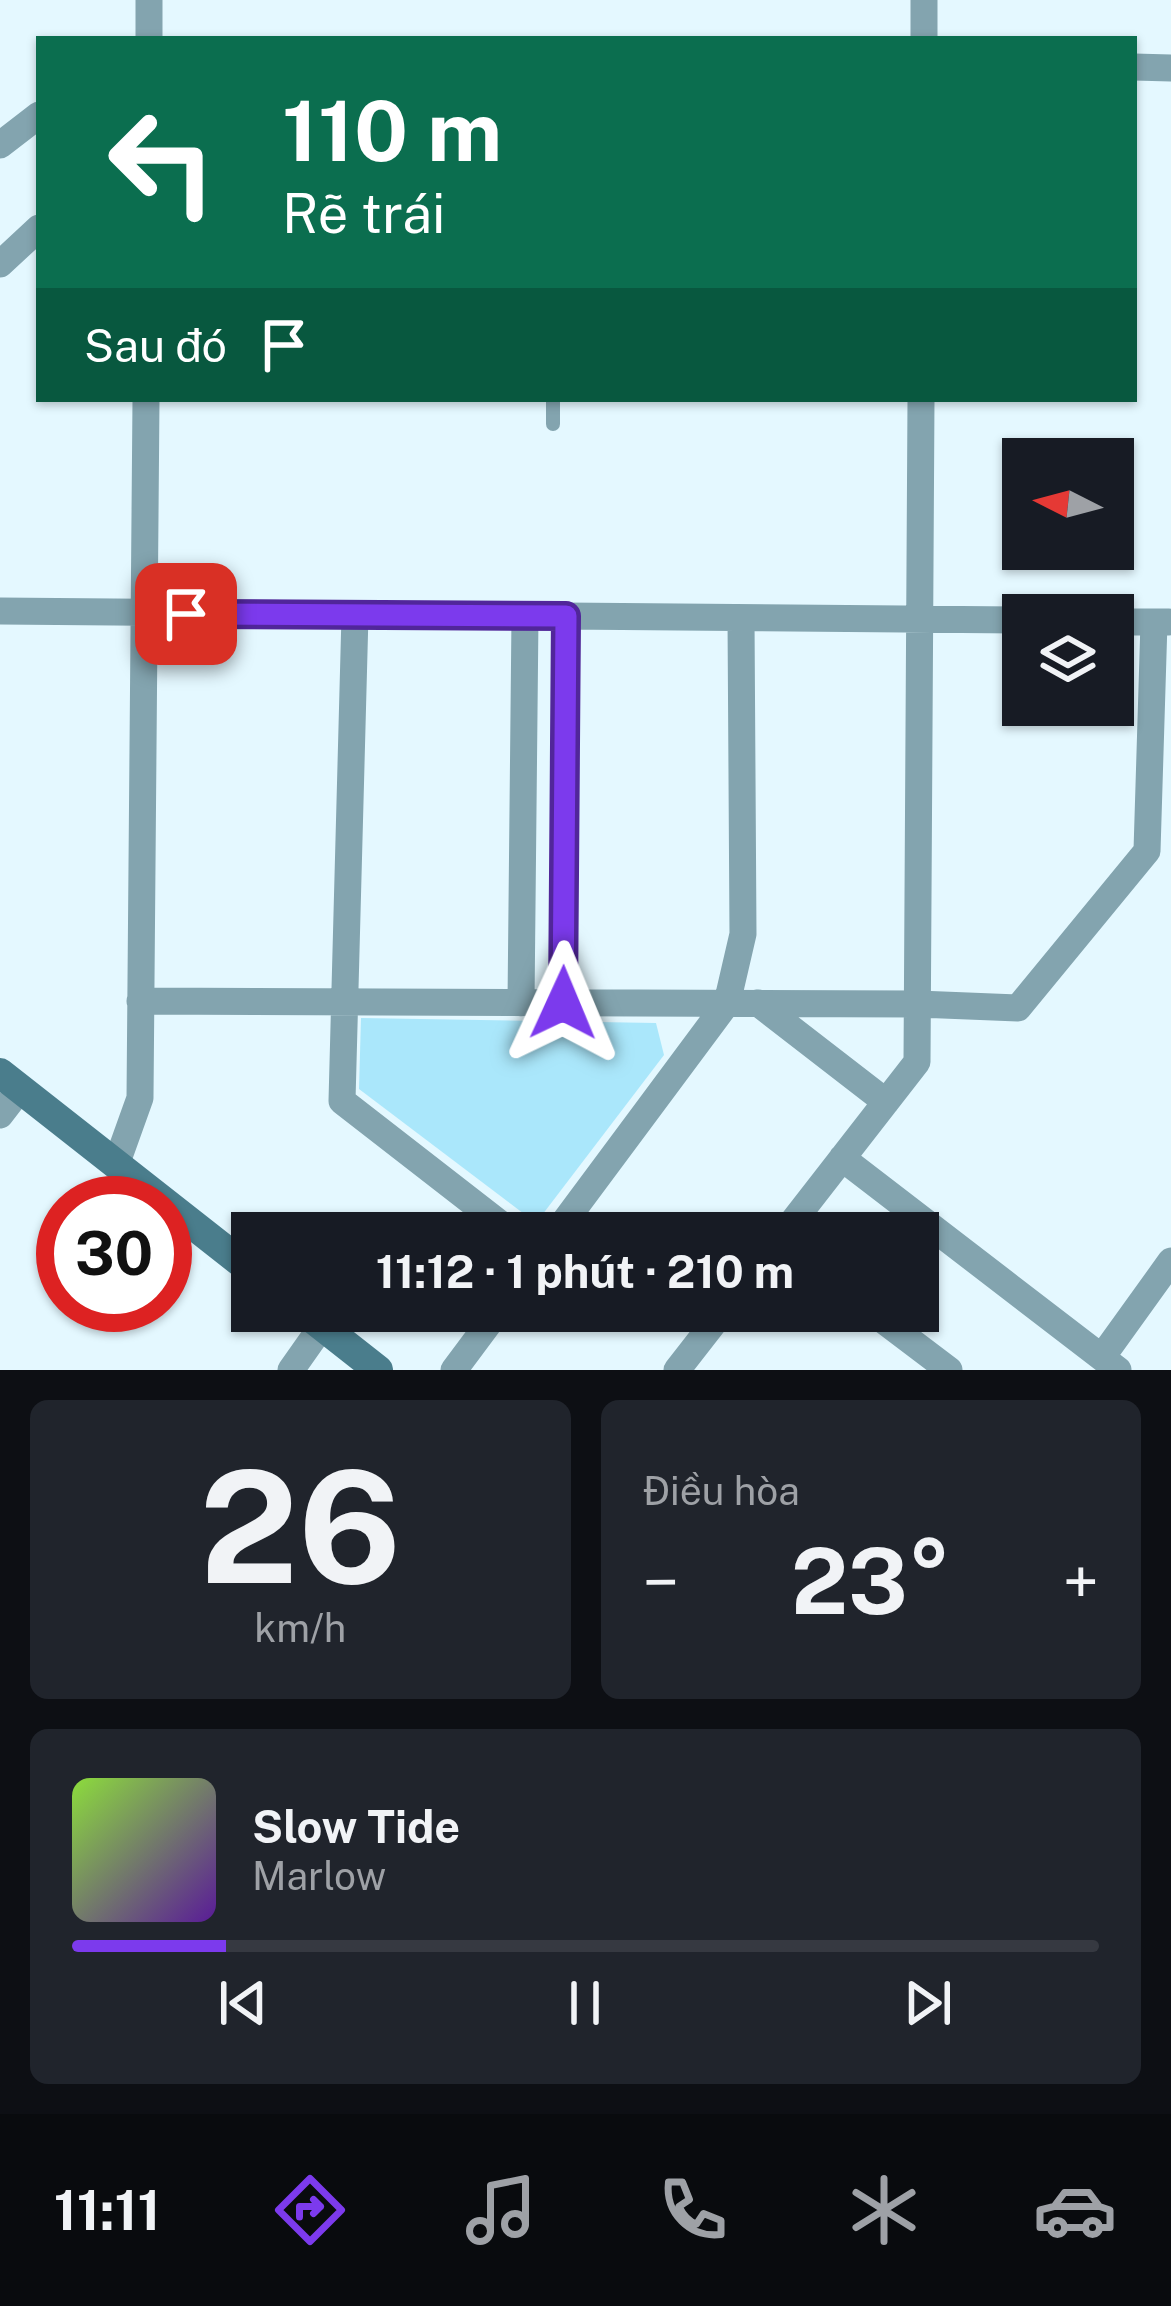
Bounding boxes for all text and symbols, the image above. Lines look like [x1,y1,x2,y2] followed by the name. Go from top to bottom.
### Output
[282,81,502,180] text: 110 m
[84,84,240,240] icon: left
[282,182,445,245] text: Rẽ trái
[251,312,317,378] icon: arrive
[84,319,227,372] text: Sau đó
[1002,438,1134,570] north arrow
[1002,438,1134,726] map controls
[135,563,237,665] pin
[153,581,219,647] icon: arrive
[1002,594,1134,726] button: layers
[500,940,626,1066] position arrow
[36,1176,192,1332] speed limit sign: 30
[376,1245,794,1298] text: 11:12 · 1 phút · 210 m
[199,1435,401,1618] text: 26
[643,1468,800,1514] text: Điều hòa
[791,1528,951,1634] text: 23°
[643,1543,679,1621] text: −
[1062,1543,1099,1621] text: +
[254,1605,346,1651] text: km/h
[252,1800,460,1853] text: Slow Tide
[252,1853,386,1899] text: Marlow
[210,1970,276,2036] icon: previous
[552,1970,618,2036] icon: pause
[895,1970,961,2036] icon: next
[268,2168,352,2252] icon: directions
[459,2168,543,2252] icon: music
[651,2168,735,2252] icon: phone
[842,2168,926,2252] icon: climate
[1033,2168,1117,2252] icon: car
[54,2179,161,2242] text: 11:11

